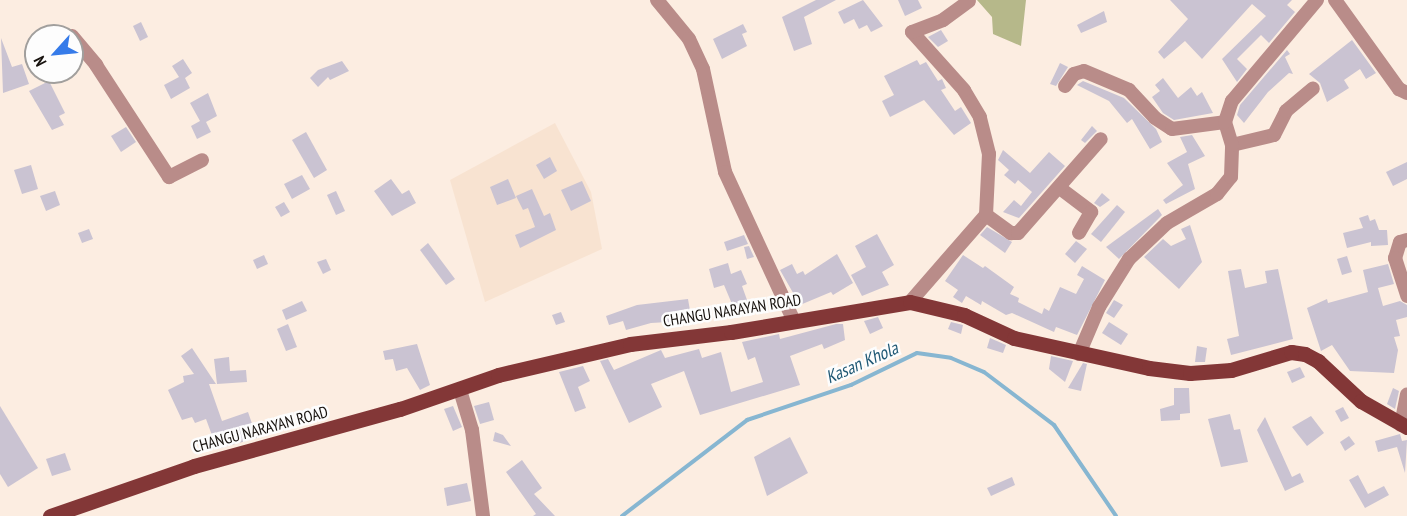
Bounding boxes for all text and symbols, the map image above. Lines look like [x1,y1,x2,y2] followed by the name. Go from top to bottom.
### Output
[24,24,84,84] north arrow
[29,53,51,70] text: N
[662,290,802,330] street label: CHANGU NARAYAN ROAD
[823,338,901,388] water label: Kasan Khola
[190,402,330,456] street label: CHANGU NARAYAN ROAD

